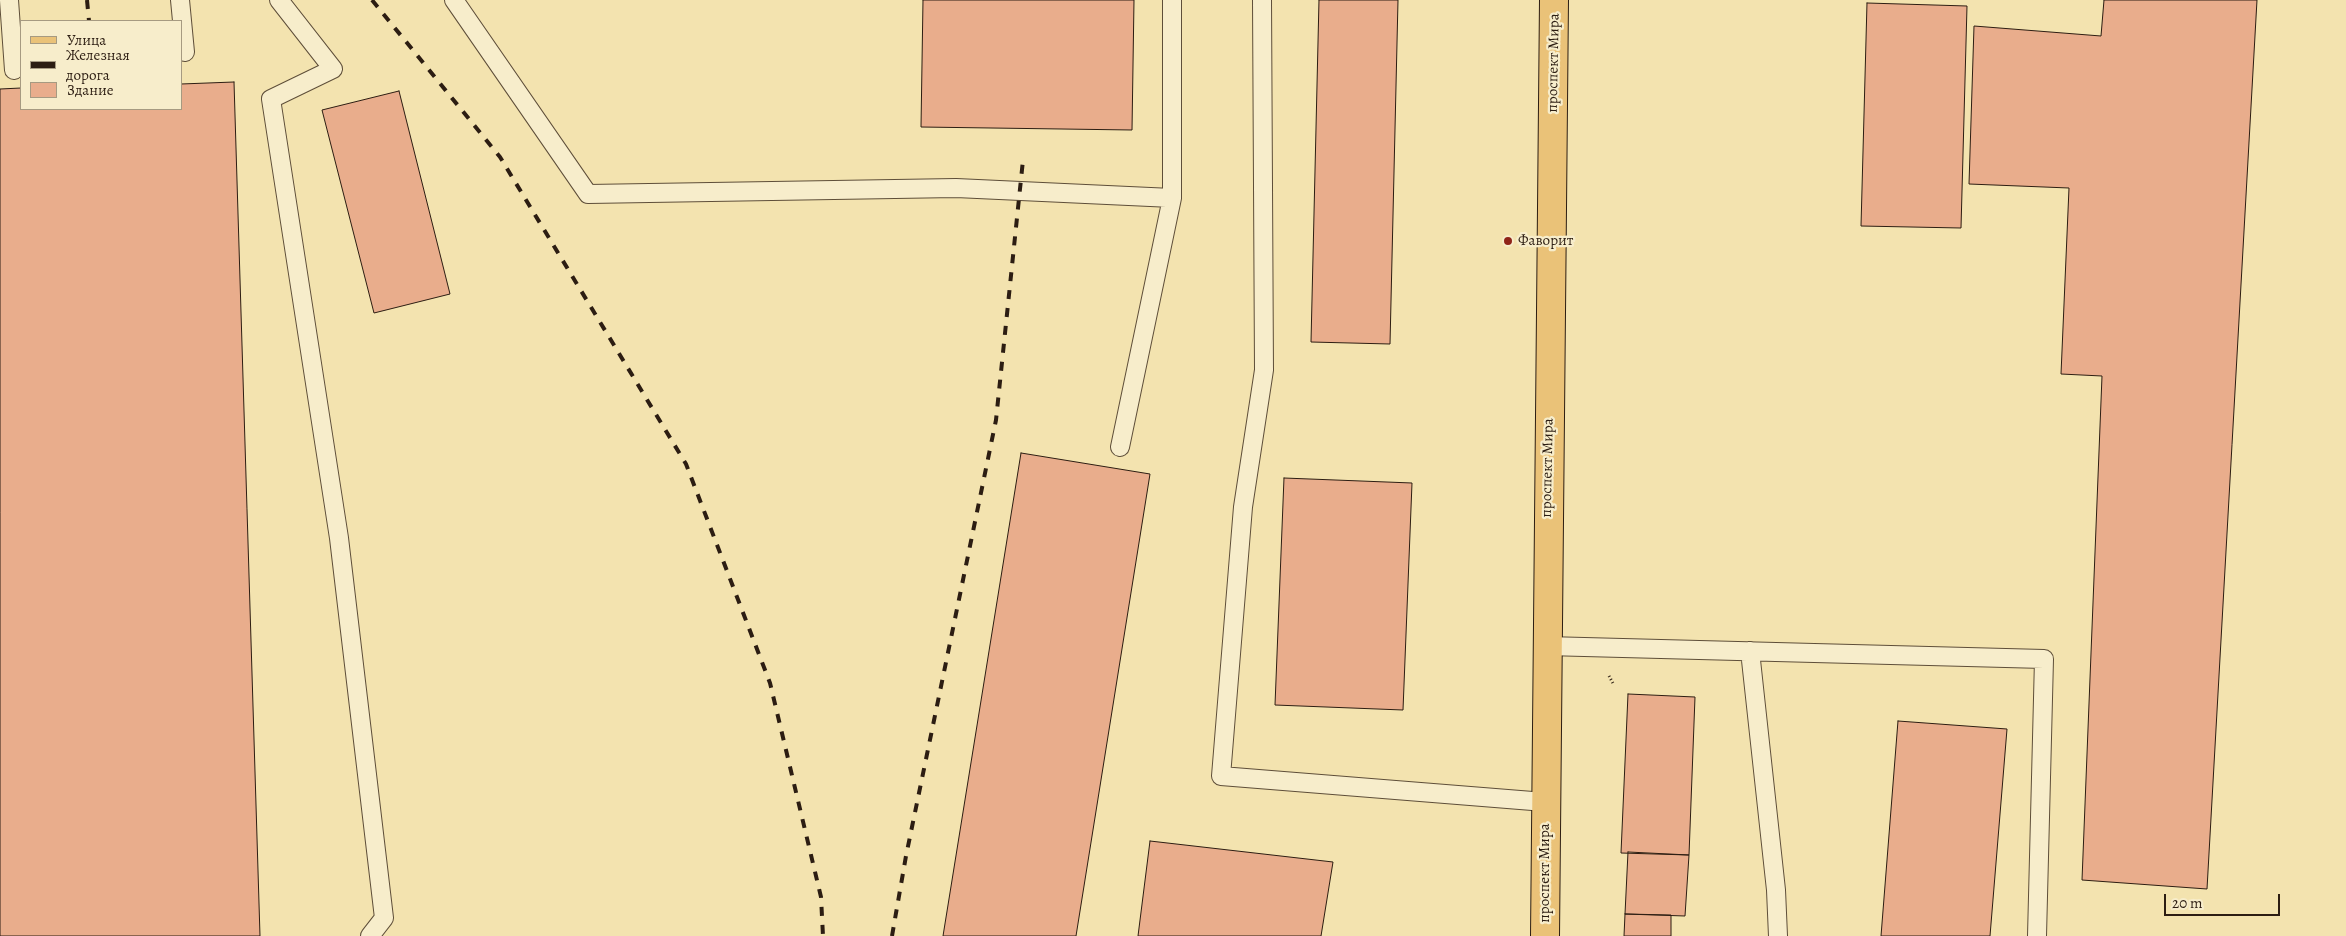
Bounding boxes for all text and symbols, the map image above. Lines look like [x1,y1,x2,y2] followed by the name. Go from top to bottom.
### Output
[1544,13,1564,113] street label: проспект Мира
[20,20,182,110] legend
[67,30,106,50] text: Улица
[66,45,130,85] text: Железная дорога
[67,80,114,100] text: Здание
[1518,232,1574,250] place label: Фаворит
[1502,235,1514,247] marker: Фаворит
[1538,418,1558,518] street label: проспект Мира
[1536,823,1554,923] street label: проспект Мира
[2166,884,2282,916] scale bar
[2172,893,2203,913] text: 20 m

